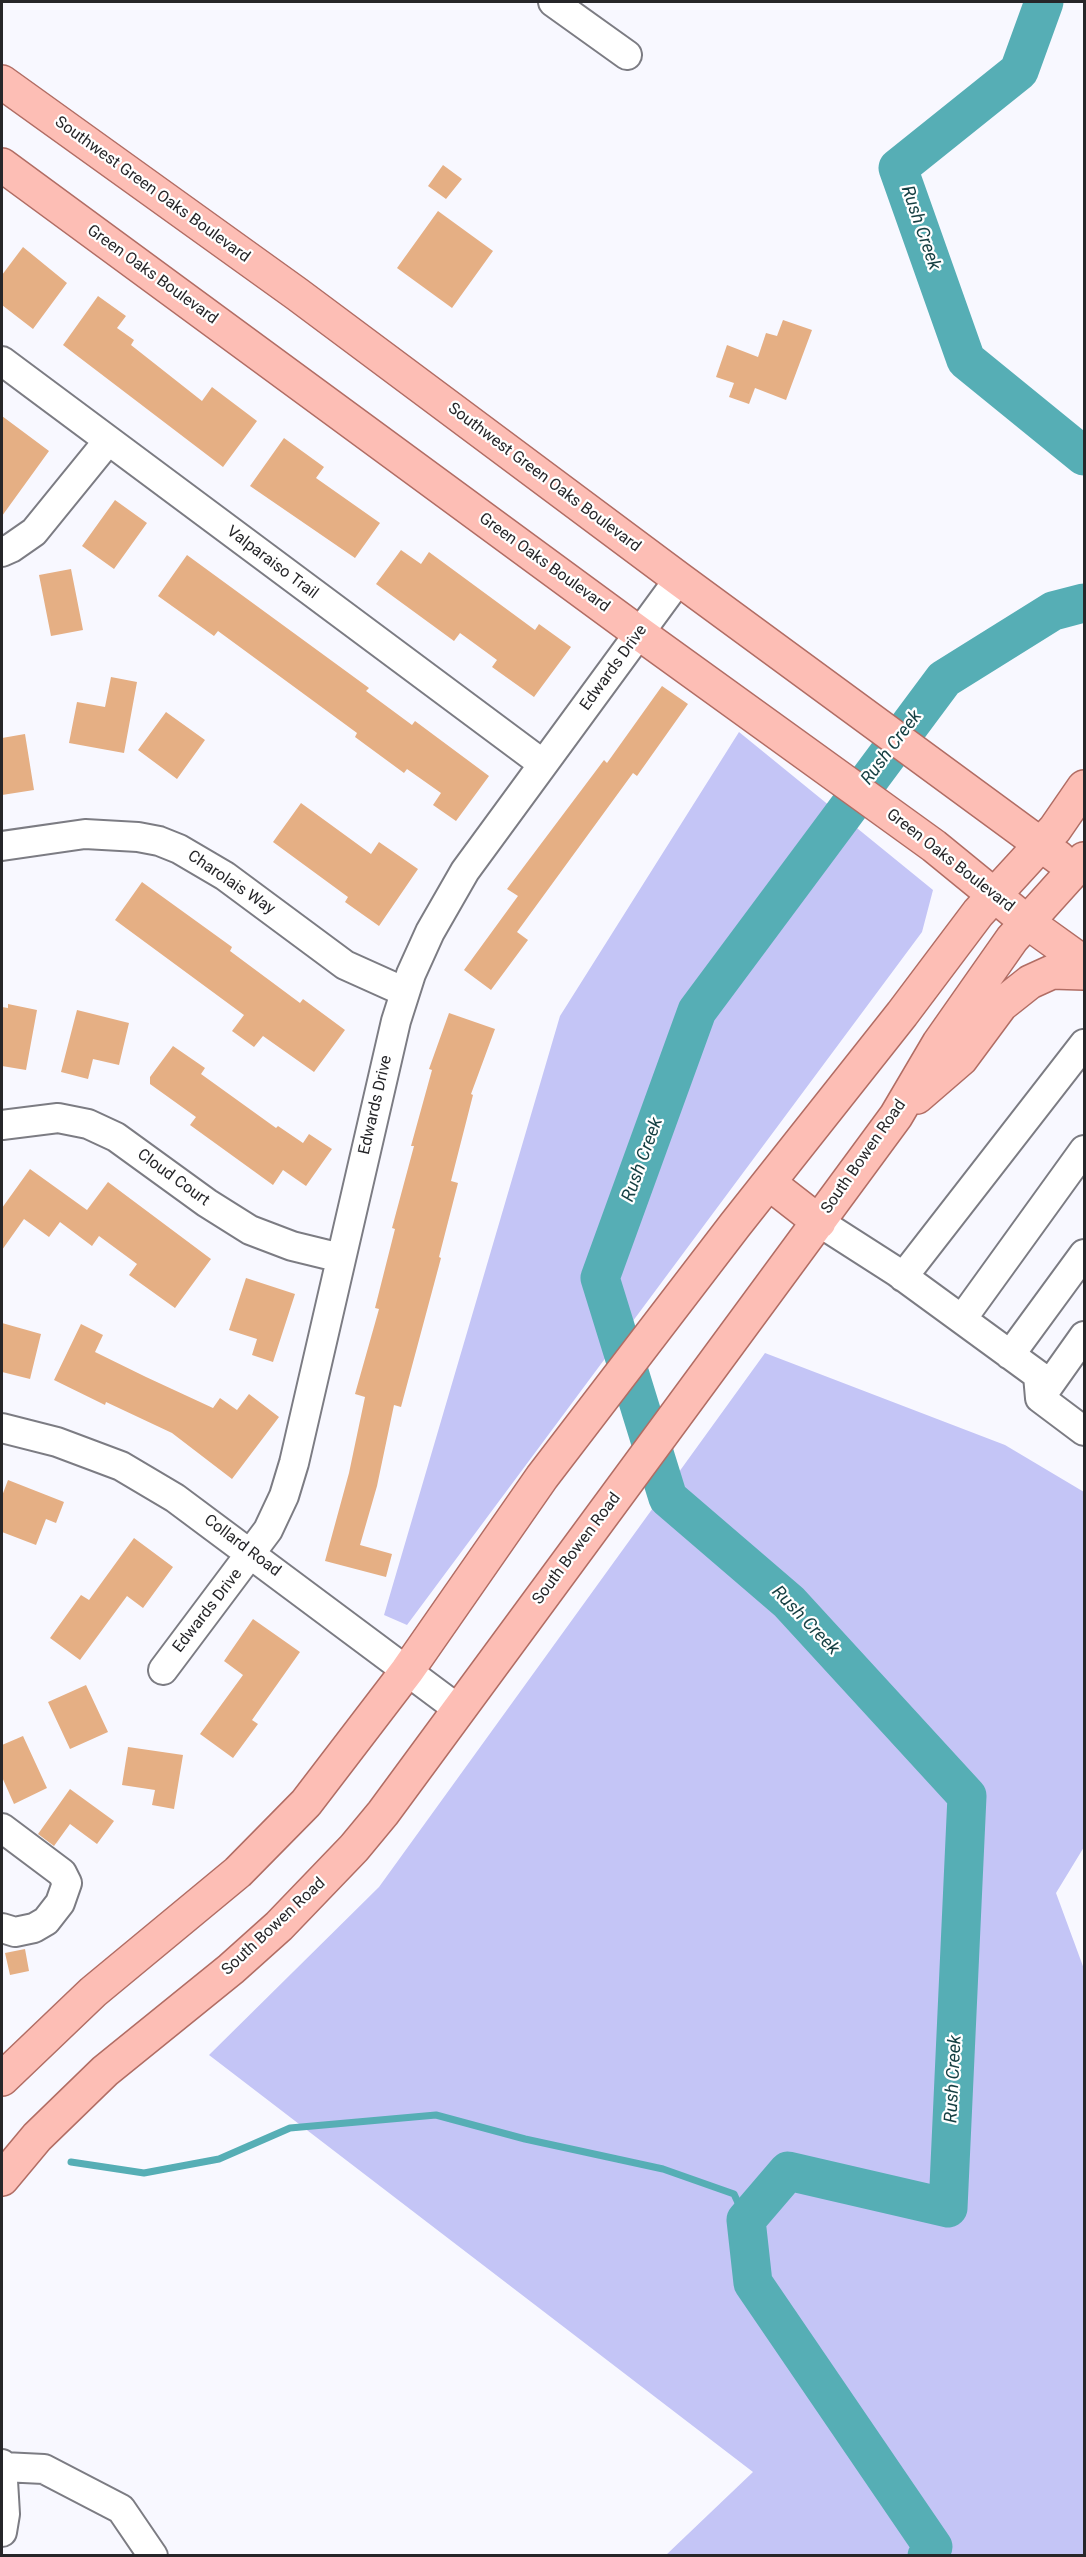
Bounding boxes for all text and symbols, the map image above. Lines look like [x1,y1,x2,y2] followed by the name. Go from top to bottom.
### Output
[51,113,253,267] street label: Southwest Green Oaks Boulevard
[895,183,945,273] water label: Rush Creek
[83,221,221,329] street label: Green Oaks Boulevard
[444,399,644,557] street label: Southwest Green Oaks Boulevard
[475,509,613,617] street label: Green Oaks Boulevard
[222,522,322,604] street label: Valparaiso Trail
[577,621,651,715] street label: Edwards Drive
[857,706,927,790] water label: Rush Creek
[882,805,1018,917] street label: Green Oaks Boulevard
[184,847,278,919] street label: Charolais Way
[355,1054,397,1156] street label: Edwards Drive
[818,1096,910,1218] street label: South Bowen Road
[618,1115,668,1205] water label: Rush Creek
[133,1145,213,1211] street label: Cloud Court
[529,1489,625,1609] street label: South Bowen Road
[200,1511,284,1581] street label: Collard Road
[169,1565,247,1657] street label: Edwards Drive
[767,1582,843,1660] water label: Rush Creek
[218,1874,330,1980] street label: South Bowen Road
[941,2035,967,2123] water label: Rush Creek

